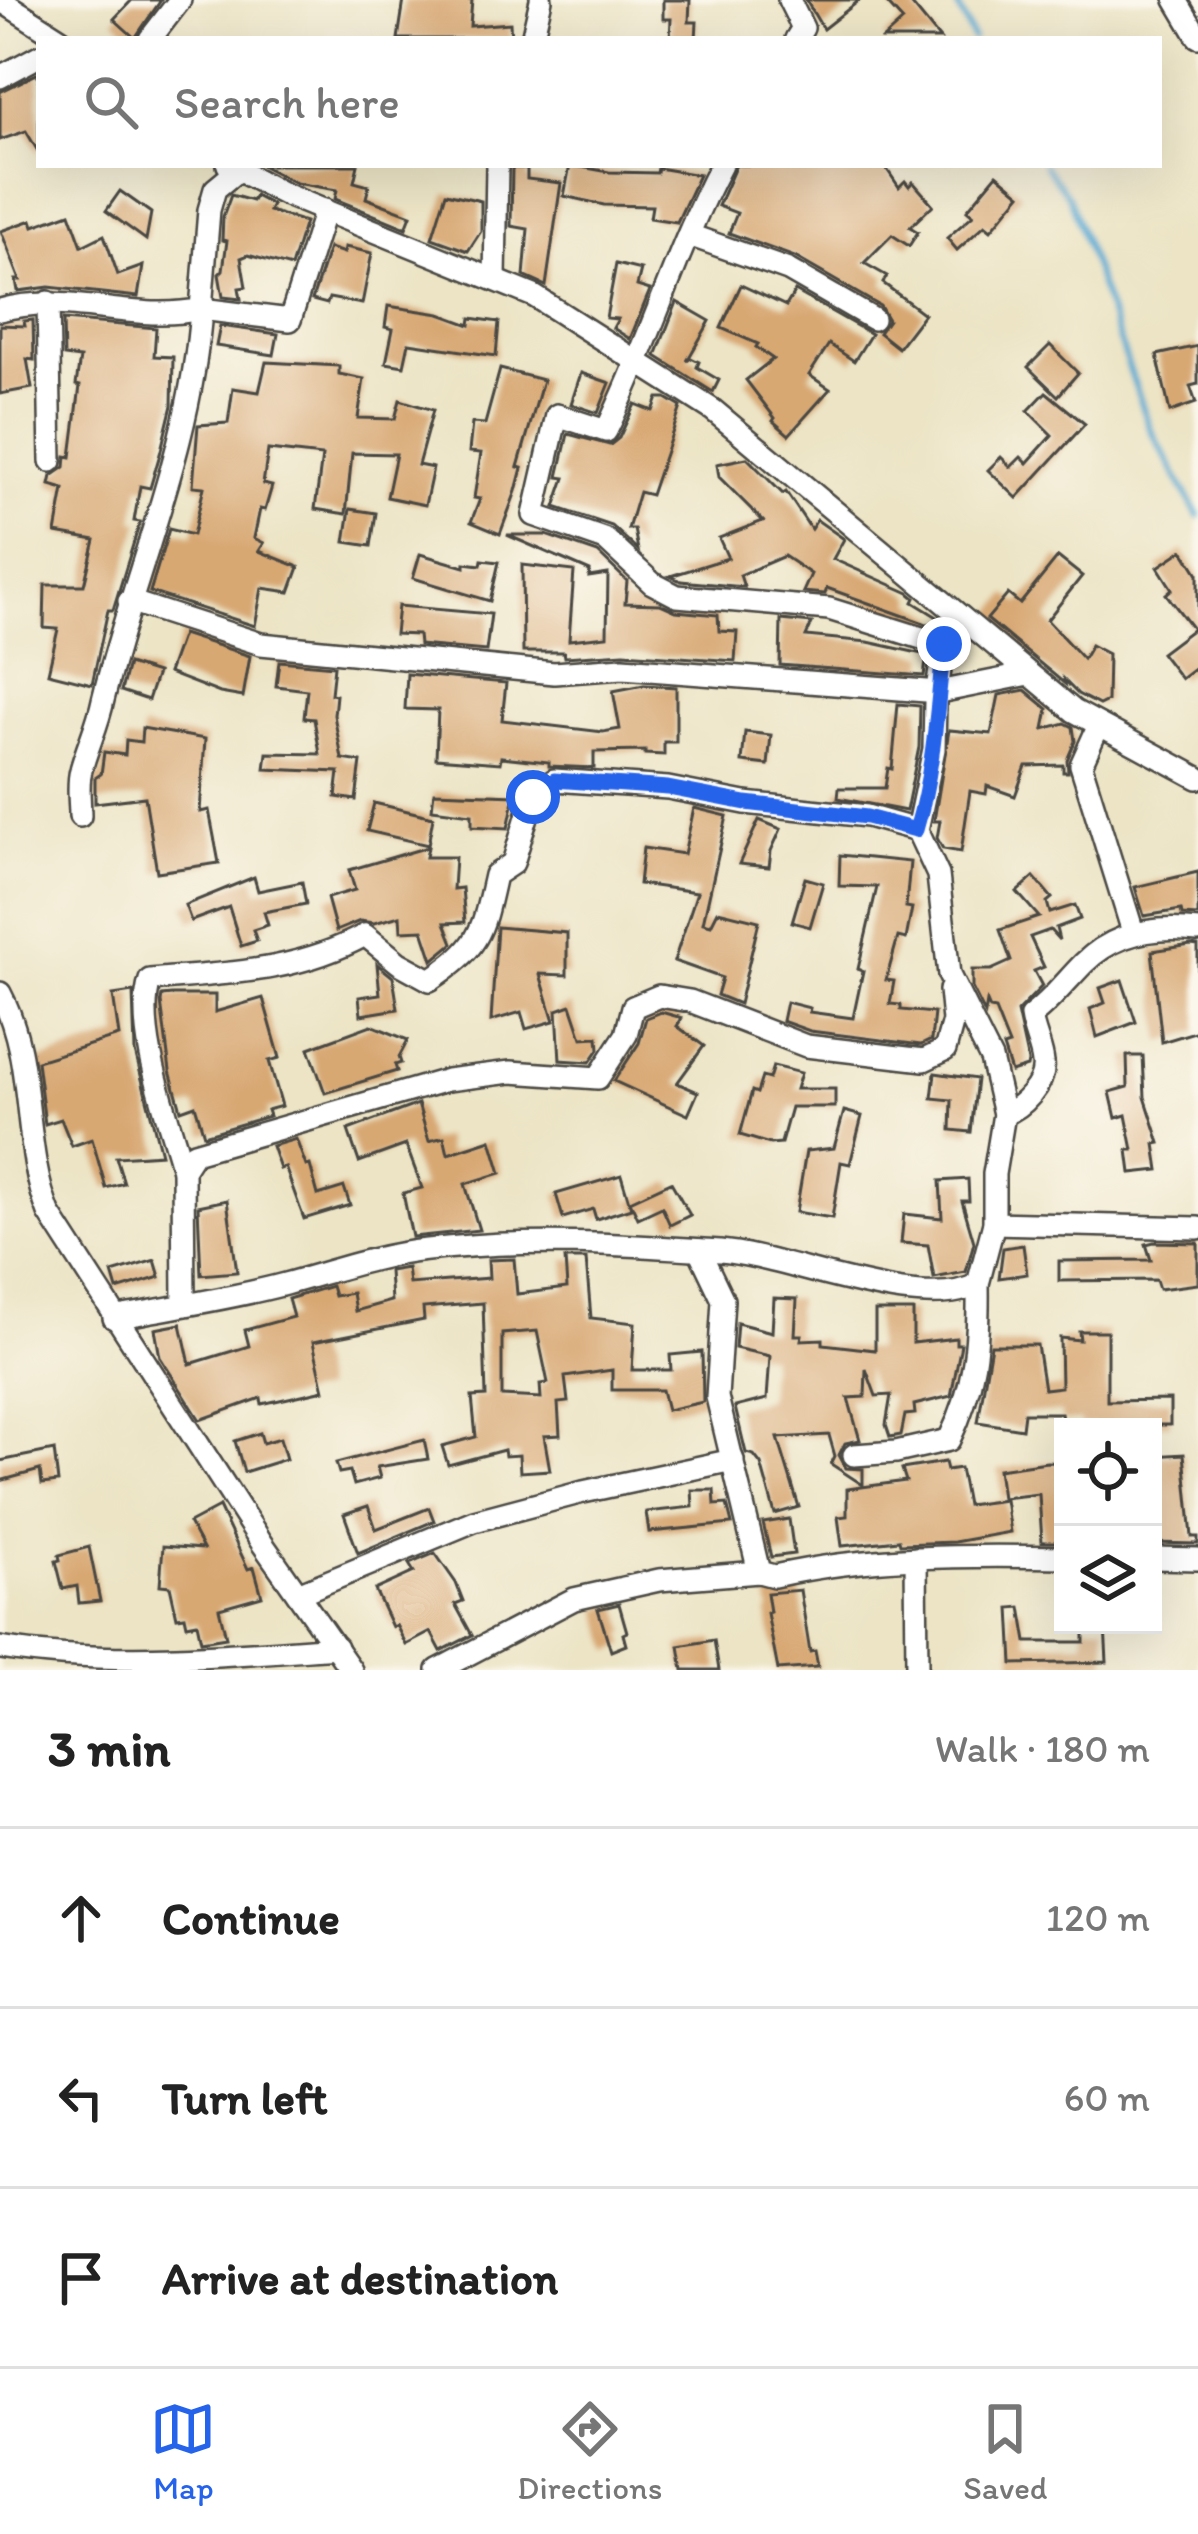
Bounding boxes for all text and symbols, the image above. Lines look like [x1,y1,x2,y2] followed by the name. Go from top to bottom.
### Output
[36,36,1162,168] search box
[78,69,144,135] icon: search
[174,75,400,129] text: Search here
[917,617,971,671] route end
[506,770,560,824] route start
[1054,1418,1162,1634] map controls
[1054,1418,1162,1526] button: locate
[1054,1526,1162,1634] button: layers
[48,1718,170,1779] text: 3 min
[935,1725,1150,1772] text: Walk · 180 m
[48,1885,114,1951] icon: ahead
[162,1891,340,1945] text: Continue
[1046,1894,1150,1941] text: 120 m
[48,2065,114,2131] icon: left
[162,2071,328,2125] text: Turn left
[1064,2074,1150,2121] text: 60 m
[48,2245,114,2311] icon: arrive
[162,2251,558,2305] text: Arrive at destination
[150,2396,216,2507] tab: Map
[517,2396,662,2507] tab: Directions
[963,2396,1048,2507] tab: Saved

